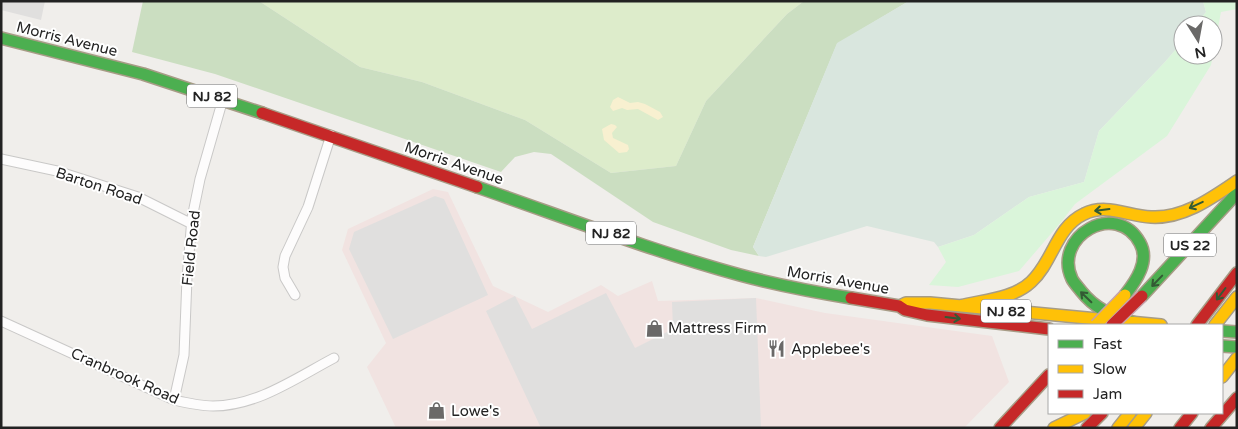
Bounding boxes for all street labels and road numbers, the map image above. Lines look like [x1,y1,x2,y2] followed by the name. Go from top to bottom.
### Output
[15,18,119,60] street label: Morris Avenue
[187,84,237,108] road number: NJ 82
[402,138,506,188] street label: Morris Avenue
[53,164,145,208] street label: Barton Road
[178,209,204,287] street label: Field Road
[586,222,636,244] road number: NJ 82
[1164,234,1216,256] road number: US 22
[786,262,890,298] street label: Morris Avenue
[981,300,1031,322] road number: NJ 82
[68,344,182,408] street label: Cranbrook Road

